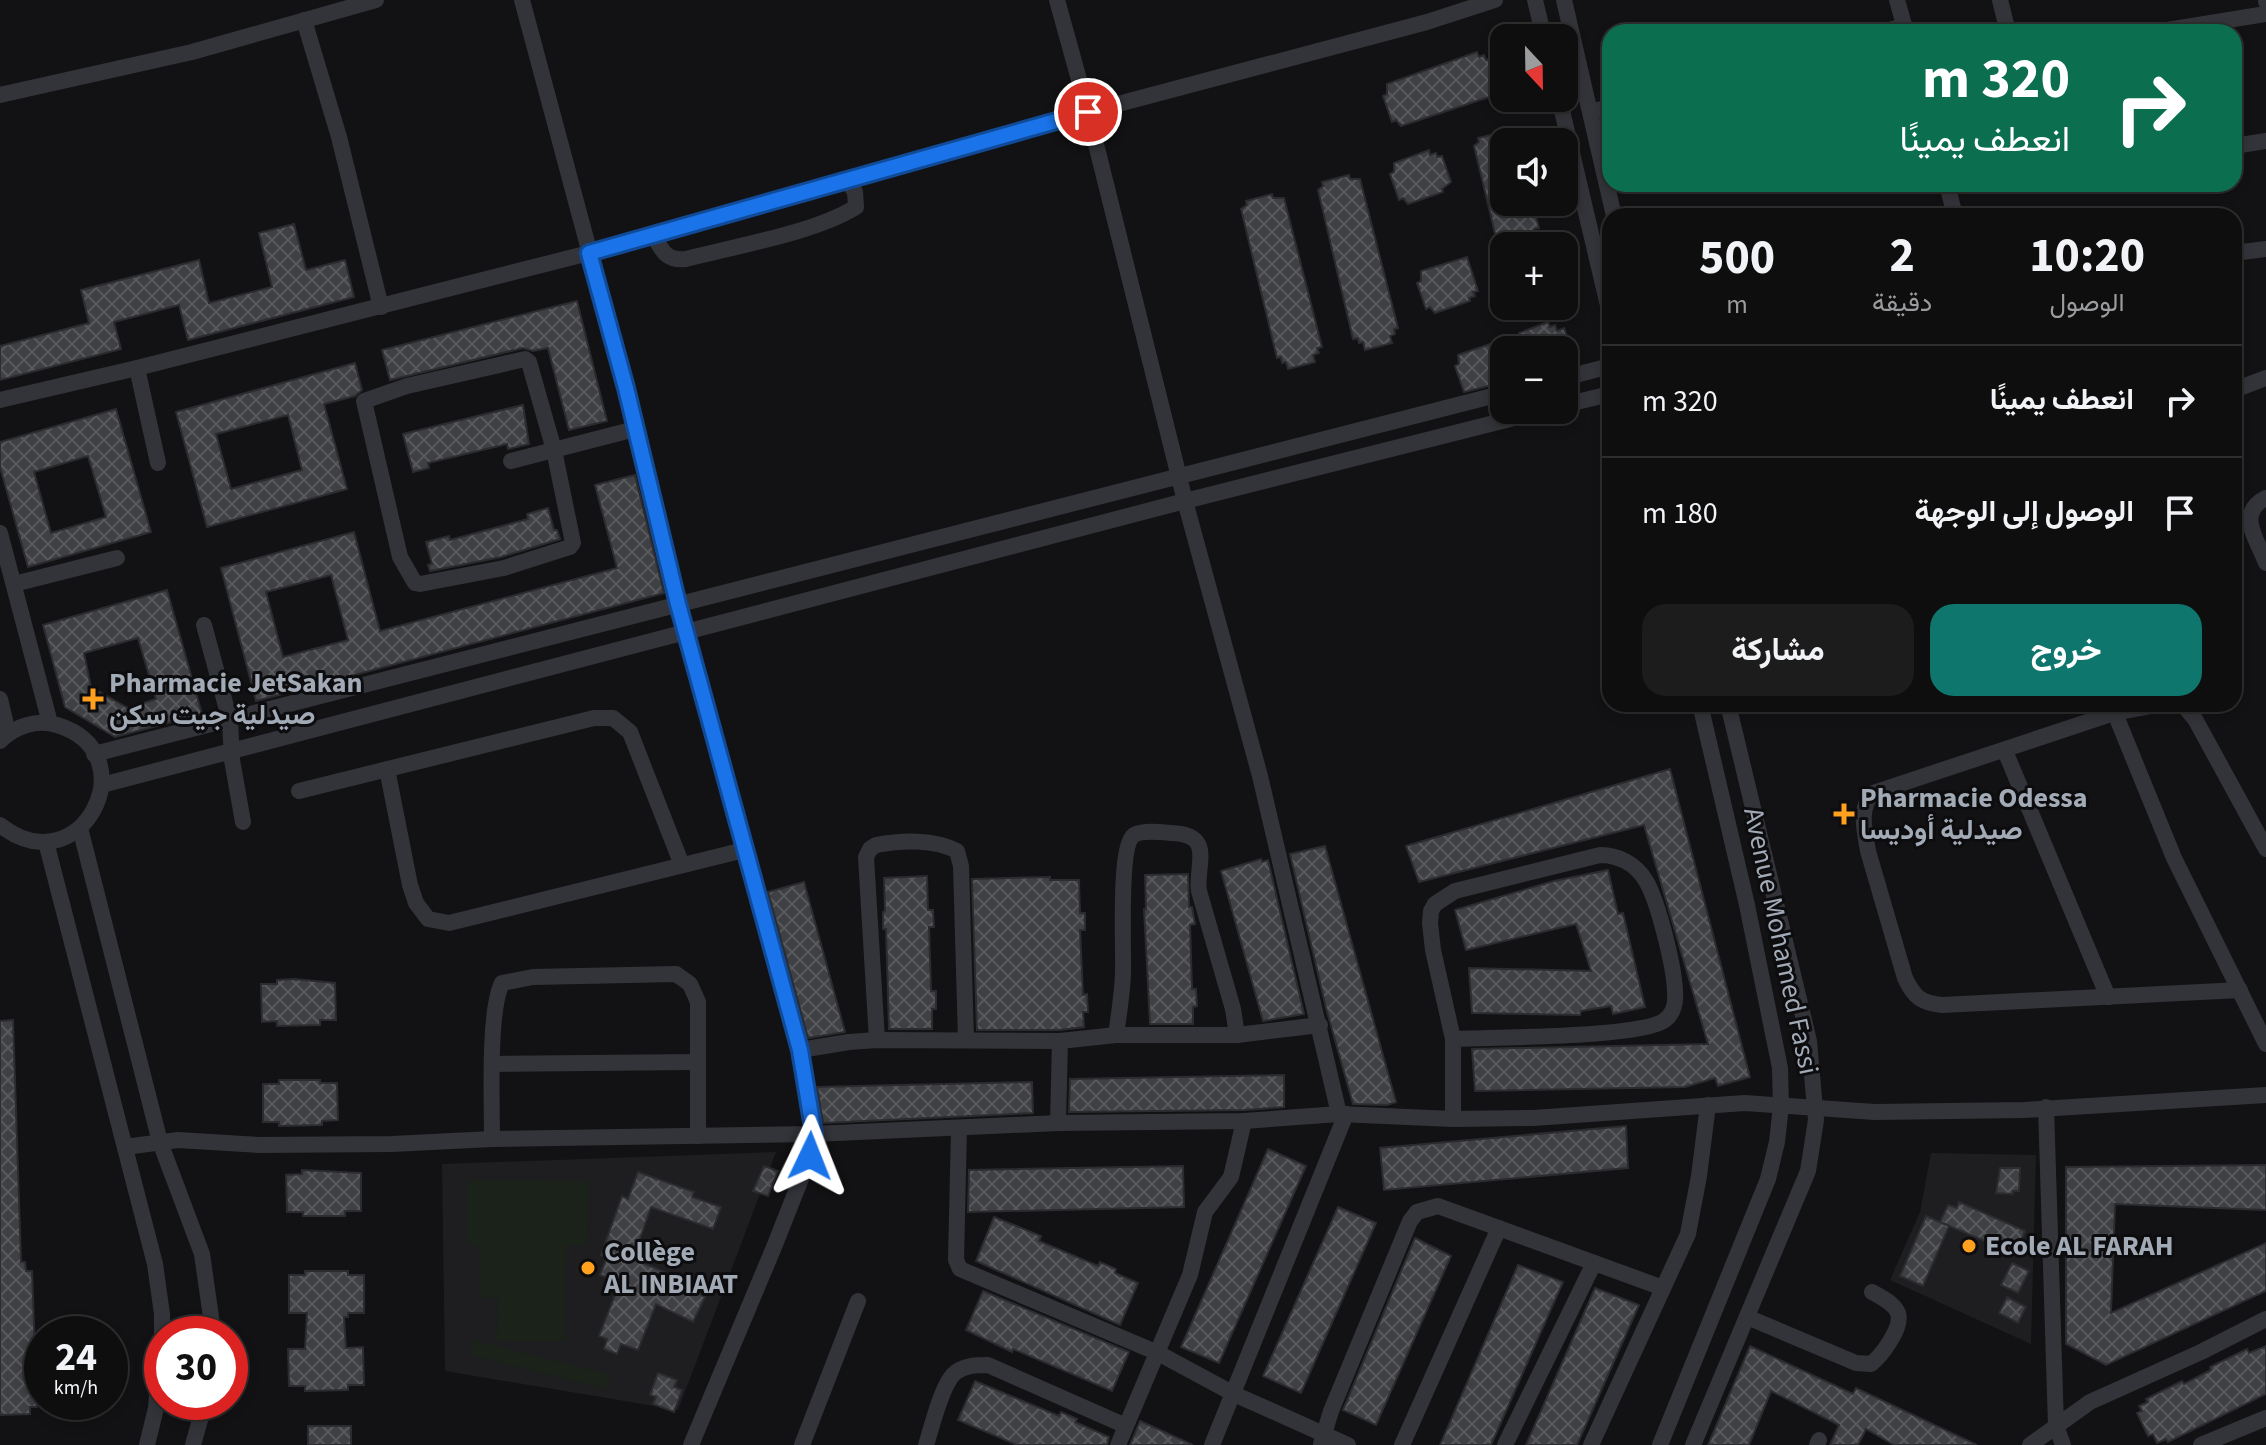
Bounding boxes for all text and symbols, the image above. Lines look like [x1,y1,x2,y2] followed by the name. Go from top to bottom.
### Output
[1490,24,1578,112] north arrow
[1490,24,1578,424] map controls
[1922,40,2070,119] text: 320 m
[2098,56,2202,160] icon: right
[1054,78,1122,146] pin
[1066,90,1110,134] icon: arrive
[1899,114,2070,165] text: انعطف يمينًا
[1490,128,1578,216] button: sound
[1889,222,1915,290] text: 2
[2029,222,2145,290] text: 10:20
[1699,224,1775,292] text: 500
[1490,232,1578,320] button: +
[1872,284,1932,321] text: دقيقة
[2050,284,2125,321] text: الوصول
[1726,286,1748,323] text: m
[1490,336,1578,424] button: −
[1990,378,2134,421] text: انعطف يمينًا
[2158,379,2202,423] icon: right
[1642,380,1718,423] text: 320 m
[1915,490,2134,533] text: الوصول إلى الوجهة
[2158,491,2202,535] icon: arrive
[1642,492,1718,535] text: 180 m
[1642,604,1914,696] button: مشاركة
[1930,604,2202,696] button: خروج
[109,663,363,735] place label: Pharmacie JetSakan صيدلية جيت سكن
[84,690,102,708] marker: Pharmacie JetSakan صيدلية جيت سكن
[1860,778,2088,850] place label: Pharmacie Odessa صيدلية أوديسا
[1733,804,1829,1078] street label: Avenue Mohamed Fassi
[1835,805,1853,823] marker: Pharmacie Odessa صيدلية أوديسا
[768,1114,852,1198] position arrow
[1985,1226,2174,1266] place label: Ecole AL FARAH
[603,1232,738,1304] place label: Collège AL INBIAAT
[1960,1237,1978,1255] marker: Ecole AL FARAH
[579,1259,597,1277] marker: Collège AL INBIAAT
[144,1316,248,1420] speed limit sign: 30
[55,1329,97,1386] text: 24
[54,1374,98,1402] text: km/h

